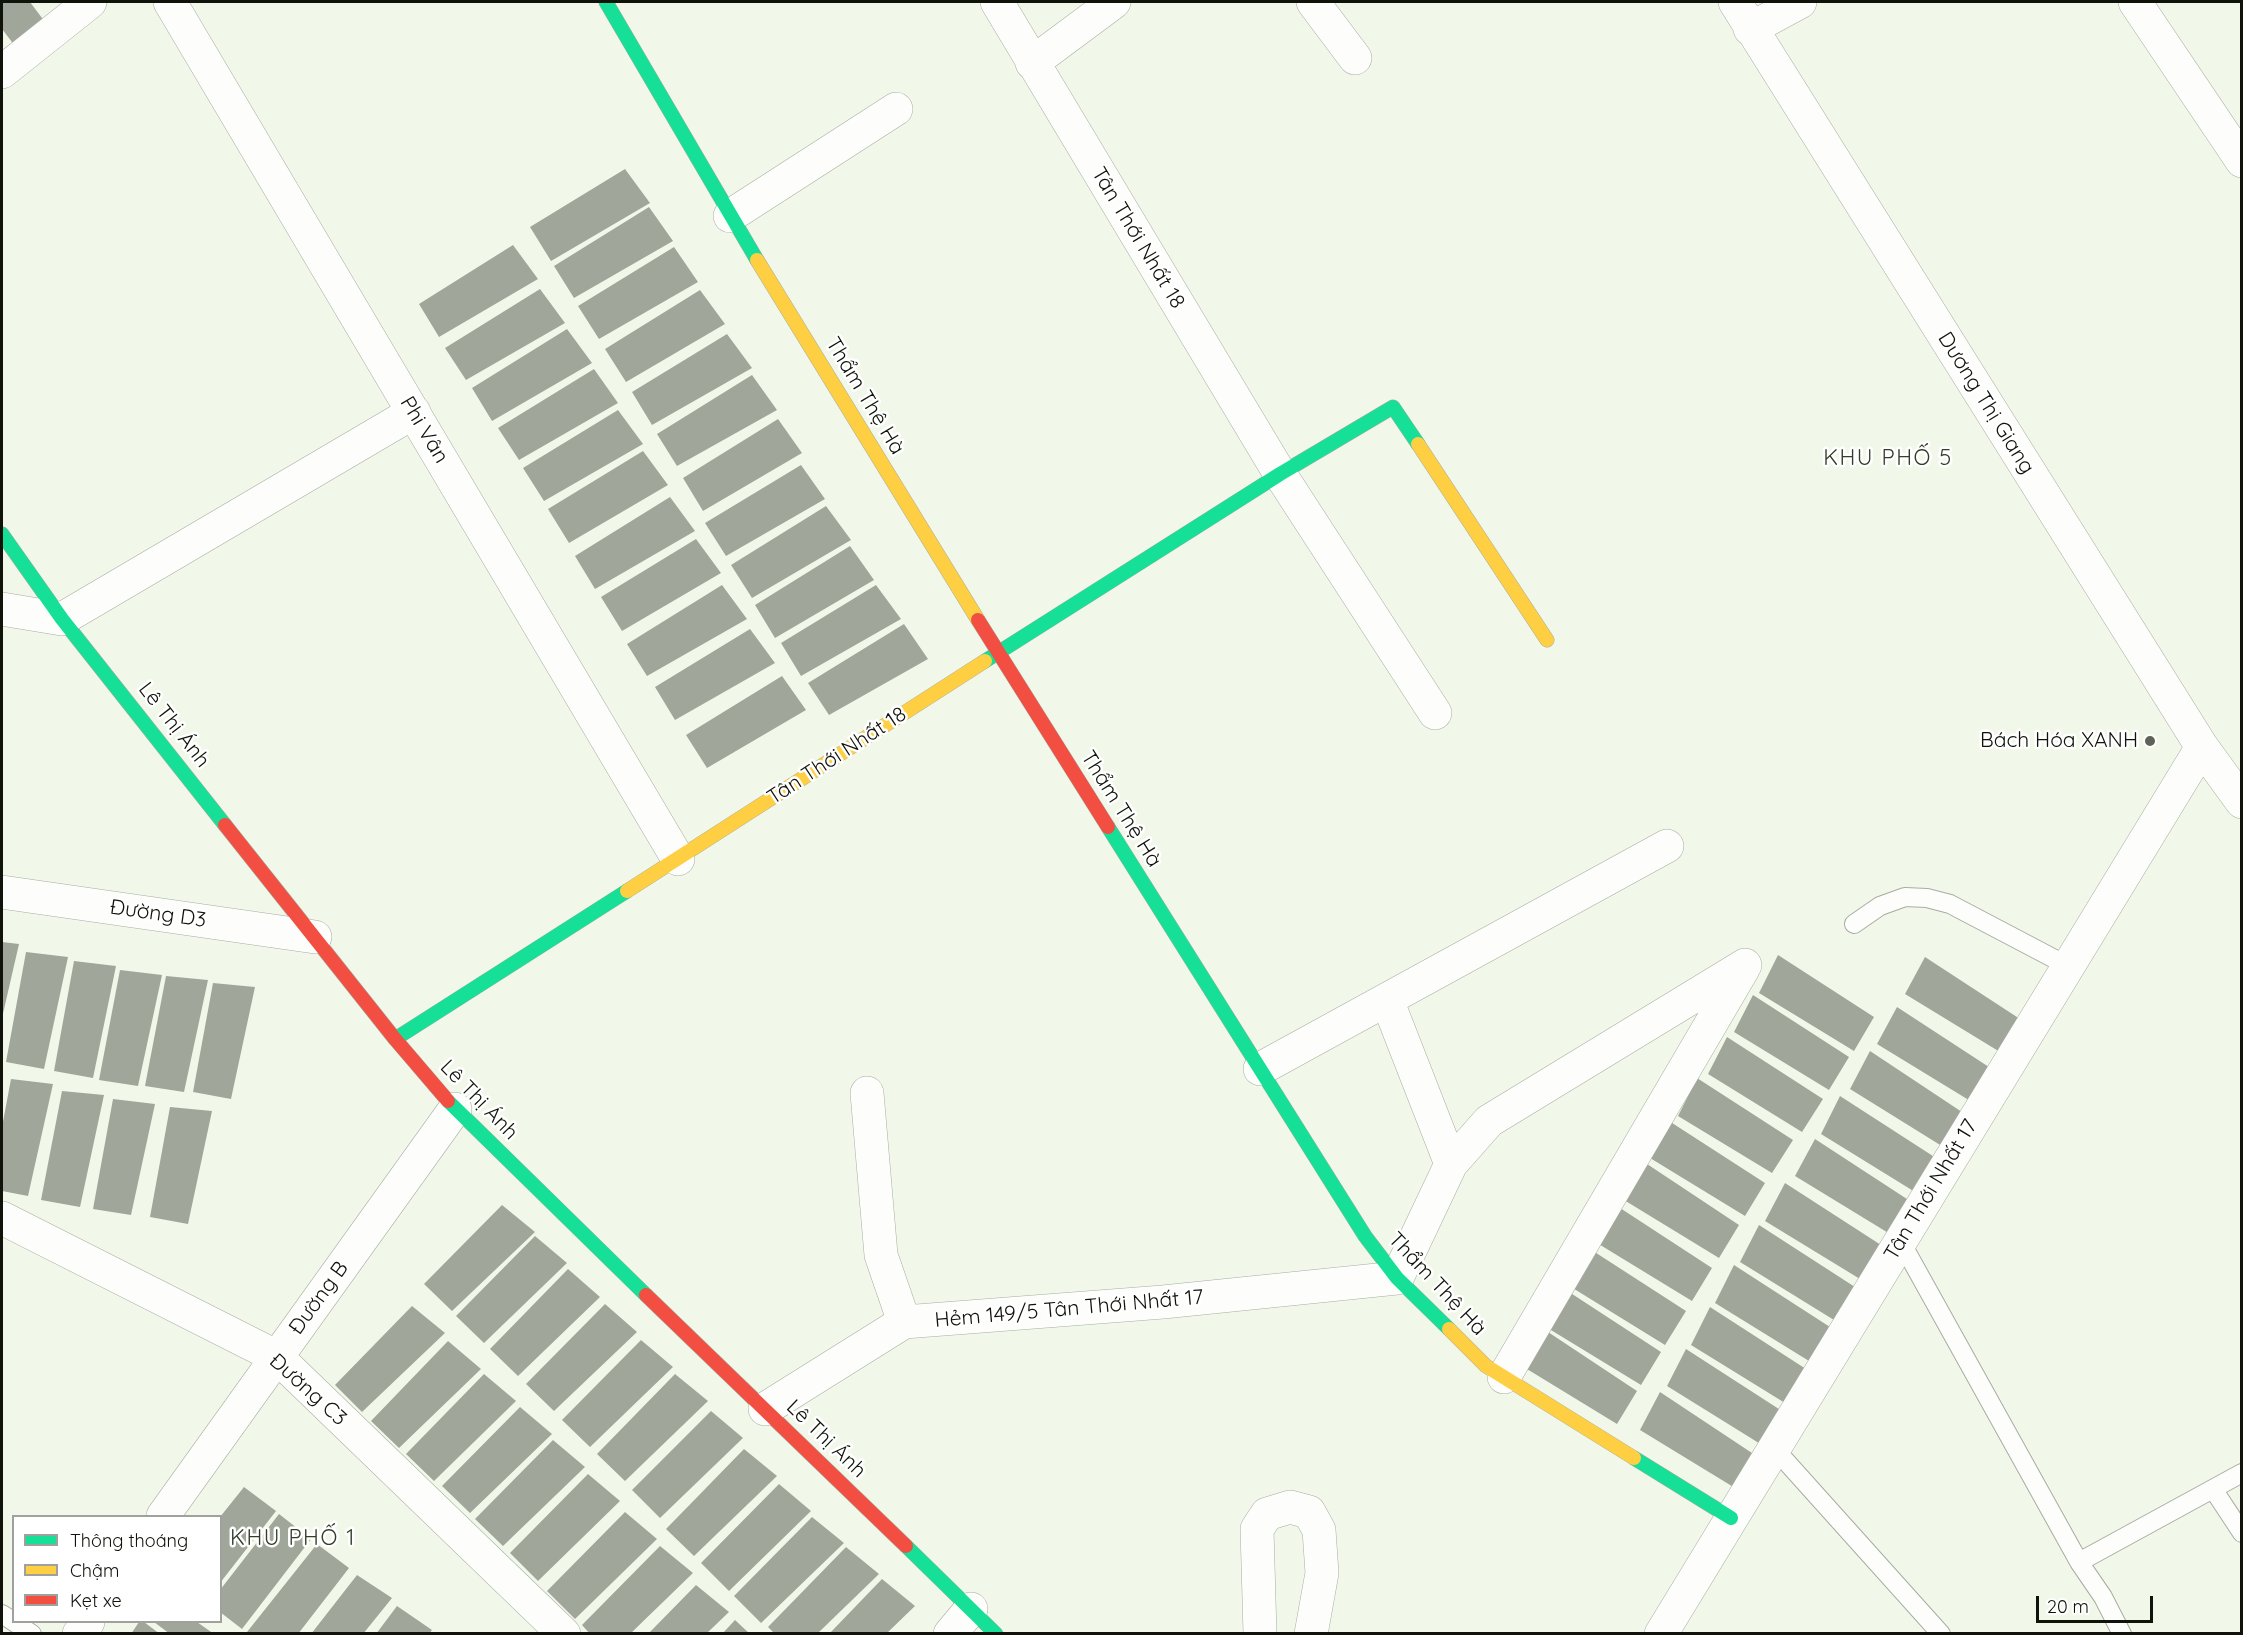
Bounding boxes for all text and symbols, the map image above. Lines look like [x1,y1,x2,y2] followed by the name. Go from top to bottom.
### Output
[1086,163,1190,313] street label: Tân Thới Nhất 18
[1932,327,2040,479] street label: Dương Thị Giang
[820,333,910,459] street label: Thẩm Thệ Hà
[394,392,454,468] street label: Phi Vân
[1823,445,1953,471] district label: KHU PHỐ 5
[133,677,215,773] street label: Lê Thị Ánh
[763,702,911,810] street label: Tân Thới Nhất 18
[1980,728,2138,754] place label: Bách Hóa XANH
[2143,734,2157,748] marker: Bách Hóa XANH
[1075,746,1167,872] street label: Thẩm Thệ Hà
[108,895,208,933] street label: Đường D3
[435,1055,523,1145] street label: Lê Thị Ánh
[1879,1115,1983,1265] street label: Tân Thới Nhất 17
[1383,1227,1491,1341] street label: Thẩm Thệ Hà
[284,1256,354,1340] street label: Đường B
[933,1285,1205,1333] street label: Hẻm 149/5 Tân Thới Nhất 17
[264,1349,352,1431] street label: Đường C3
[781,1395,871,1483] street label: Lê Thị Ánh
[12,1515,222,1623] legend
[230,1525,356,1551] district label: KHU PHỐ 1
[70,1529,188,1552] text: Thông thoáng
[70,1559,119,1582] text: Chậm
[2039,1584,2156,1622] scale bar
[70,1589,122,1612] text: Kẹt xe
[2047,1595,2089,1618] text: 20 m

